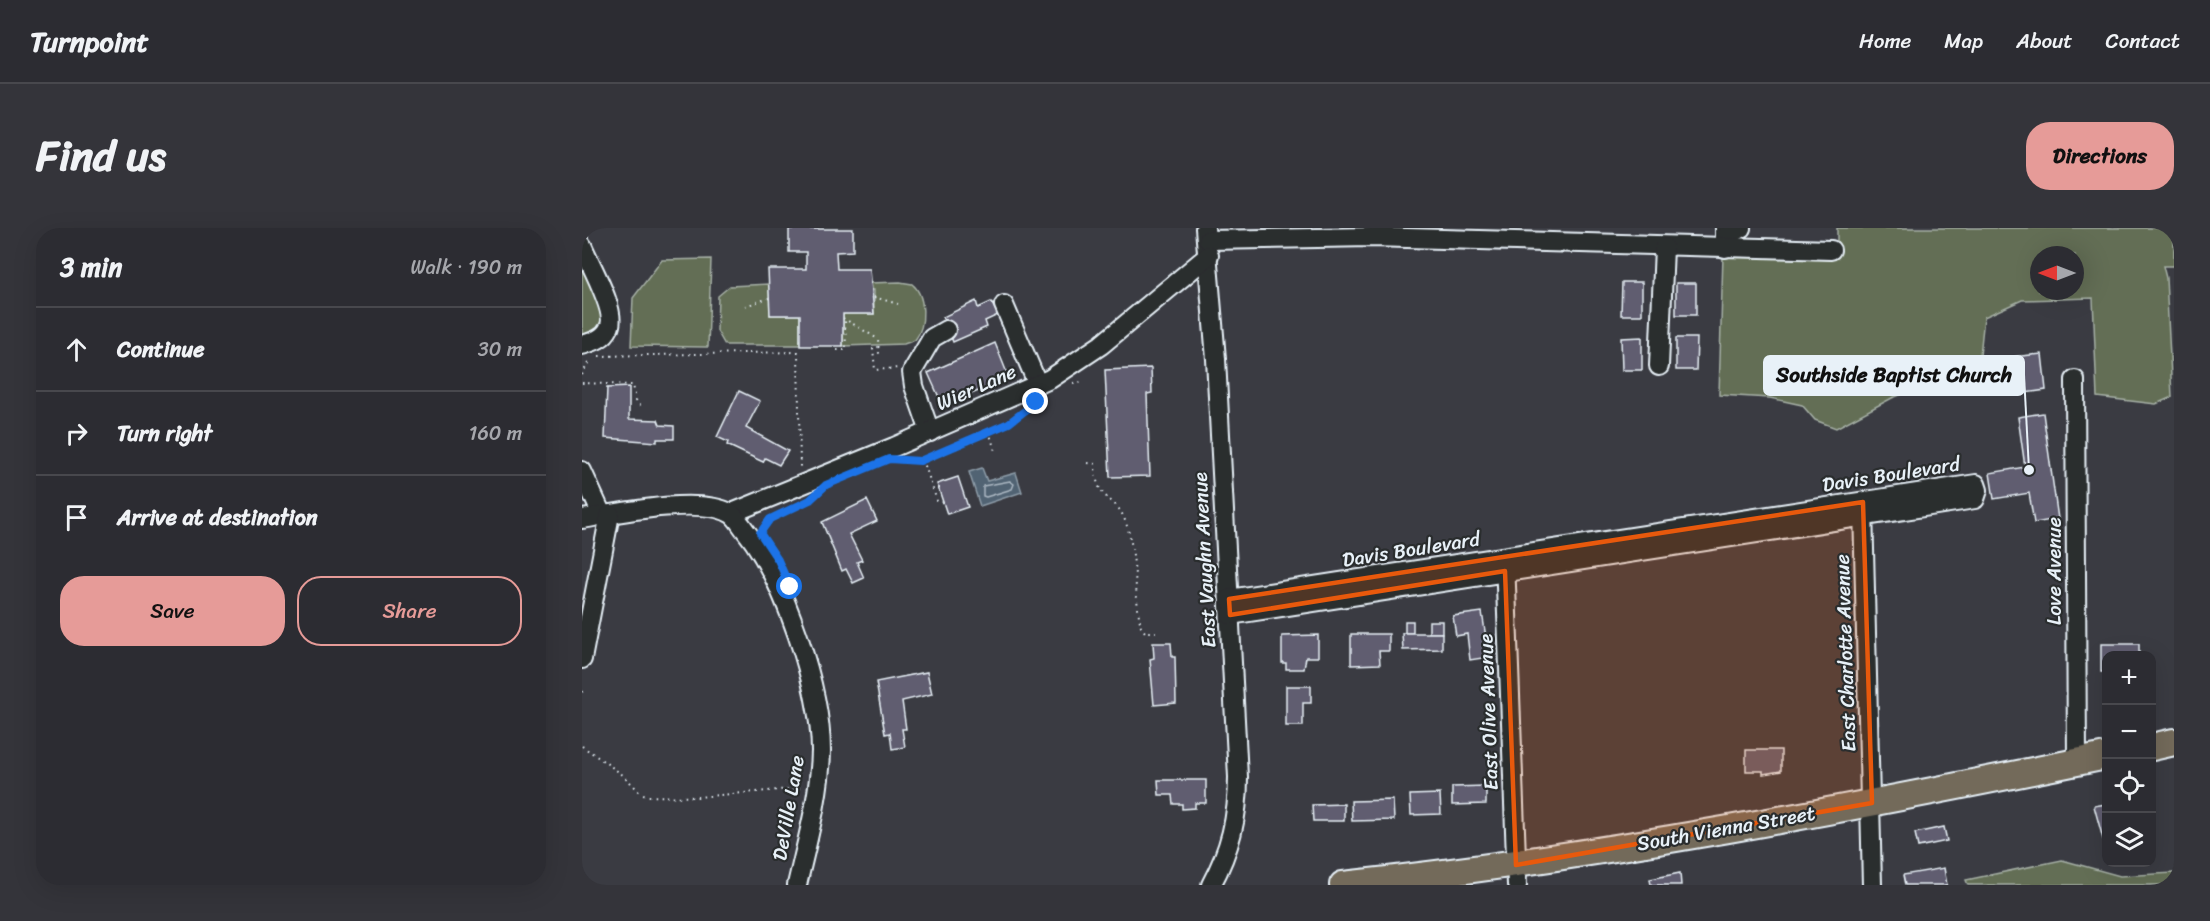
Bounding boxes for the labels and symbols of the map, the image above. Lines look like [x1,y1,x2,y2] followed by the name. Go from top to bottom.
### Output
[2030,246,2084,300] north arrow
[930,354,1022,421] street label: Wier Lane
[1764,356,2024,395] callout: Southside Baptist Church
[1775,356,2012,394] text: Southside Baptist Church
[1022,388,1048,414] route end
[1820,446,1964,503] street label: Davis Boulevard
[1182,471,1227,649] street label: East Vaughn Avenue
[2037,517,2072,625] street label: Love Avenue
[1340,521,1484,578] street label: Davis Boulevard
[1825,554,1866,752] street label: East Charlotte Avenue
[776,573,802,599] route start
[1468,633,1509,791] street label: East Olive Avenue
[762,753,815,863] street label: DeVille Lane
[1634,796,1818,861] street label: South Vienna Street

